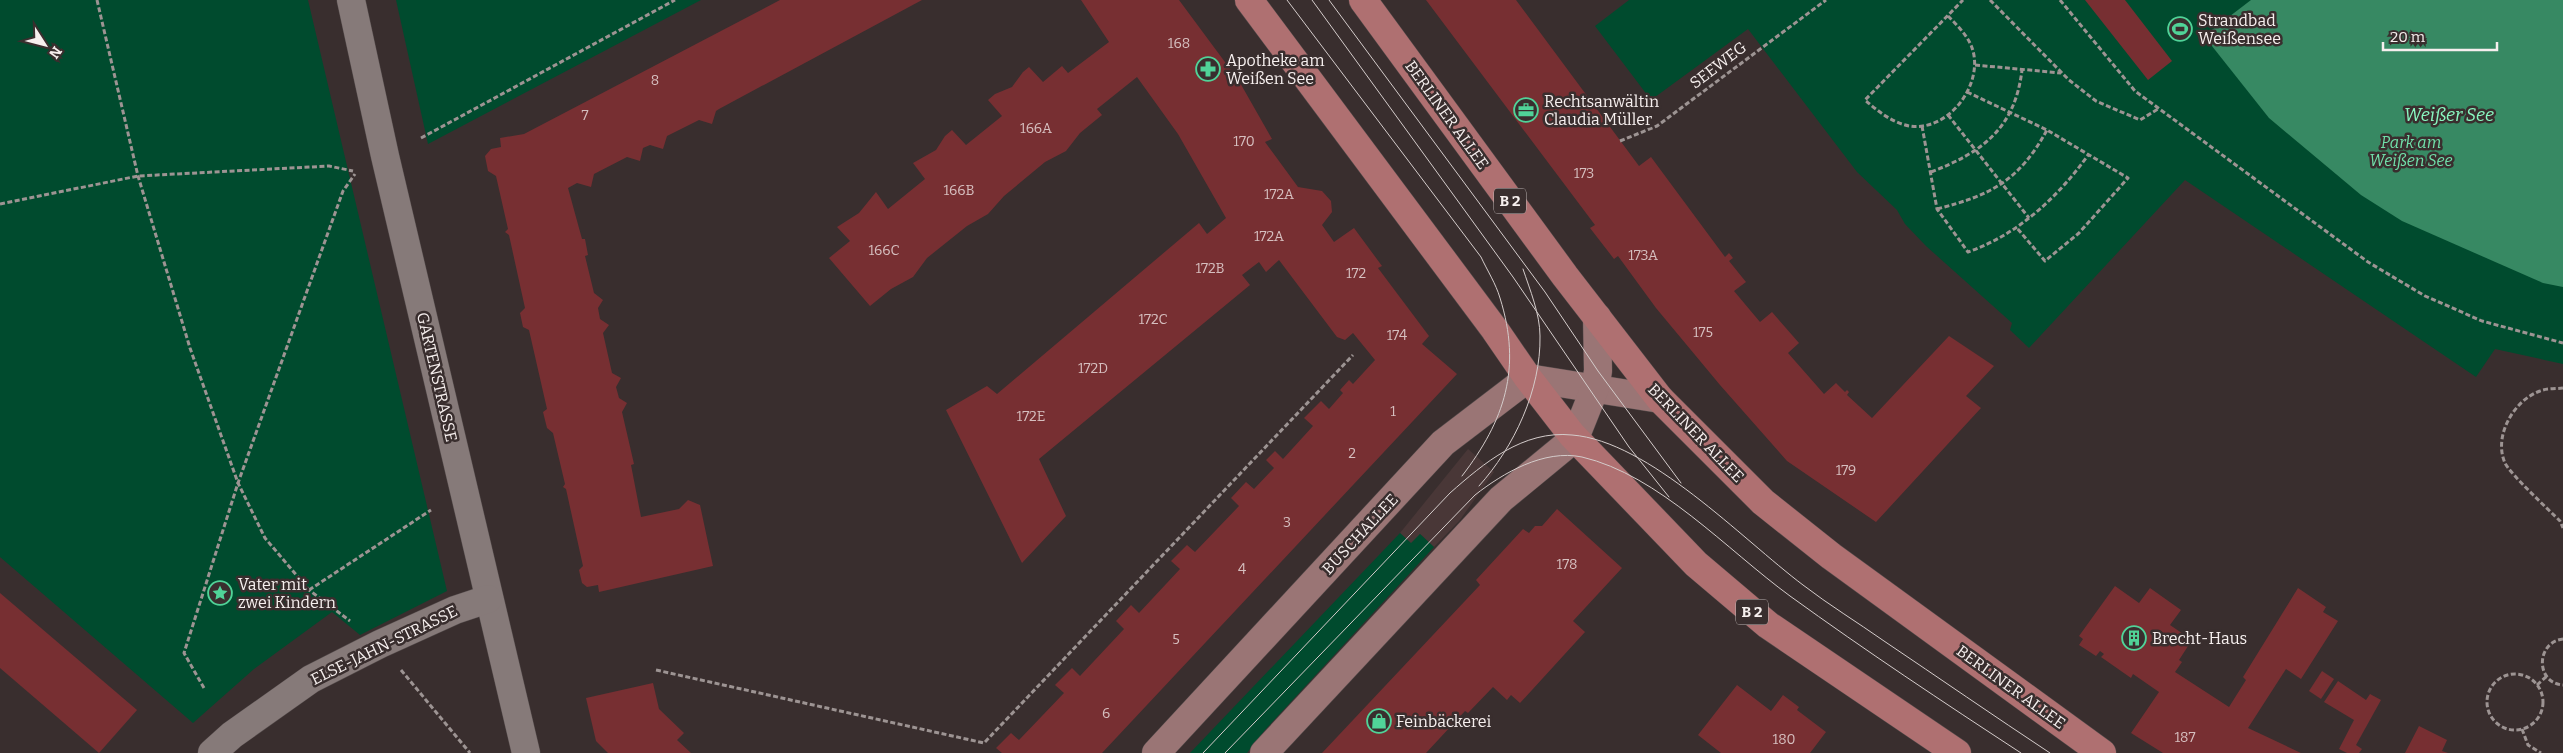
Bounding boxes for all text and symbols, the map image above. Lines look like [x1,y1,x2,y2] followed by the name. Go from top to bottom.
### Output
[2198,11,2281,48] place label: Strandbad Weißensee
[2167,16,2193,42] sports icon: Strandbad Weißensee
[20,20,70,70] north arrow
[2383,20,2497,52] scale bar
[2390,28,2426,46] text: 20 m
[1168,35,1190,52] house number: 168
[1686,37,1750,92] street label: SEEWEG
[45,43,65,62] text: N
[1226,51,1325,88] place label: Apotheke am Weißen See
[1195,56,1221,82] pharmacy icon: Apotheke am Weißen See
[1401,57,1493,173] street label: BERLINER ALLEE
[651,72,659,89] house number: 8
[1544,92,1659,129] place label: Rechtsanwältin Claudia Müller
[1513,97,1539,123] office icon: Rechtsanwältin Claudia Müller
[2404,104,2494,126] water label: Weißer See
[581,107,589,124] house number: 7
[1020,120,1052,137] house number: 166A
[1233,133,1255,150] house number: 170
[2369,133,2453,170] park label: Park am Weißen See
[1574,165,1594,182] house number: 173
[943,182,975,199] house number: 166B
[1264,186,1294,203] house number: 172A
[1494,188,1526,214] road number: B 2
[1254,228,1284,245] house number: 172A
[868,242,900,259] house number: 166C
[1628,247,1658,264] house number: 173A
[1195,260,1225,277] house number: 172B
[1346,265,1366,282] house number: 172
[413,310,461,444] street label: GARTENSTRASSE
[1138,311,1168,328] house number: 172C
[1693,324,1713,341] house number: 175
[1387,327,1407,344] house number: 174
[1078,360,1108,377] house number: 172D
[1644,380,1748,486] street label: BERLINER ALLEE
[1390,403,1396,420] house number: 1
[1017,408,1045,425] house number: 172E
[1348,445,1356,462] house number: 2
[1836,462,1856,479] house number: 179
[1318,490,1402,578] street label: BUSCHALLEE
[1283,514,1291,531] house number: 3
[1557,556,1577,573] house number: 178
[1238,561,1246,578] house number: 4
[238,575,336,612] place label: Vater mit zwei Kindern
[207,580,233,606] place icon: Vater mit zwei Kindern
[1736,600,1768,624] road number: B 2
[308,601,460,689] street label: ELSE-JAHN-STRASSE
[2121,625,2147,651] building icon: Brecht-Haus
[2152,629,2247,648] place label: Brecht-Haus
[1172,631,1180,648] house number: 5
[1953,641,2069,733] street label: BERLINER ALLEE
[1102,705,1110,722] house number: 6
[1366,708,1392,734] shop icon: Feinbäckerei
[1396,712,1492,731] place label: Feinbäckerei
[2174,729,2196,746] house number: 187
[1772,731,1796,748] house number: 180

